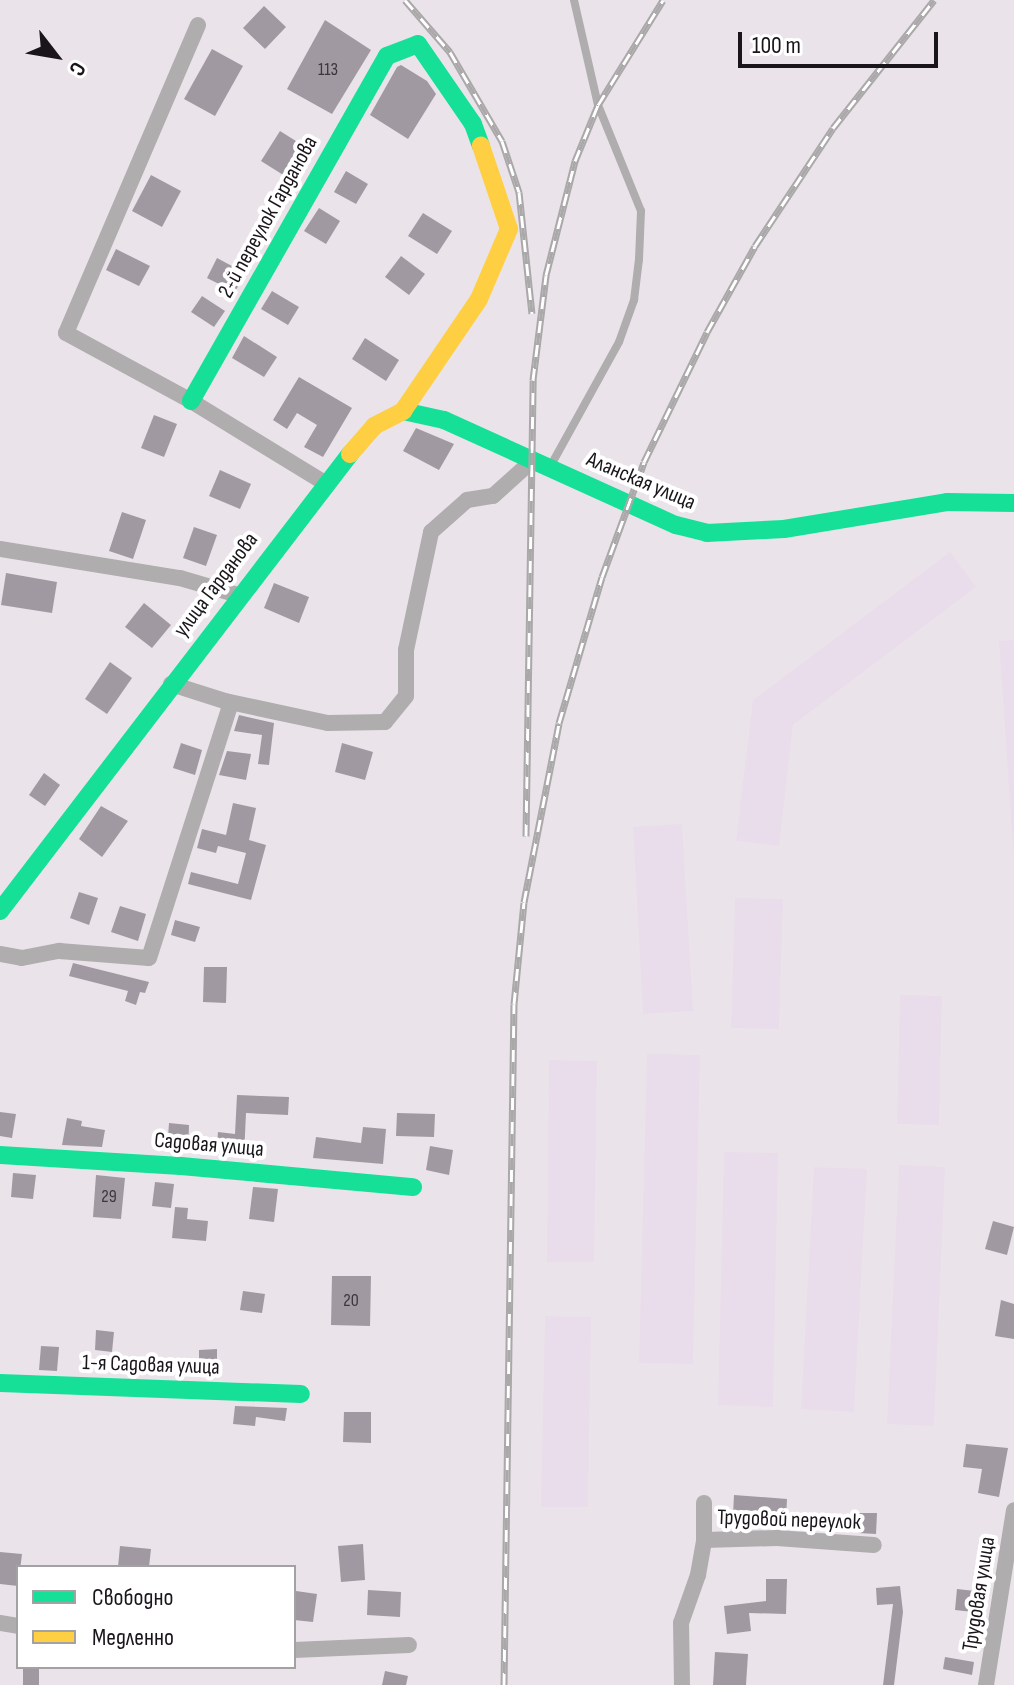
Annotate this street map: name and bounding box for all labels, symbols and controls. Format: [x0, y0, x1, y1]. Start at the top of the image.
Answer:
north arrow [16, 16, 96, 96]
scale bar [742, 16, 942, 66]
text: 100 m [752, 31, 801, 60]
text: С [63, 57, 91, 80]
house number: 113 [318, 59, 338, 81]
street label: 2-й переулок Гарданова [213, 132, 323, 302]
street label: Аланская улица [583, 446, 699, 516]
street label: улица Гарданова [168, 528, 264, 642]
street label: Садовая улица [153, 1127, 265, 1163]
house number: 29 [101, 1186, 117, 1208]
house number: 20 [343, 1290, 359, 1312]
street label: 1-я Садовая улица [82, 1349, 220, 1381]
street label: Трудовой переулок [717, 1504, 861, 1536]
street label: Трудовая улица [957, 1535, 1001, 1653]
legend [16, 1565, 296, 1669]
text: Свободно [92, 1583, 173, 1612]
text: Медленно [92, 1623, 174, 1652]

